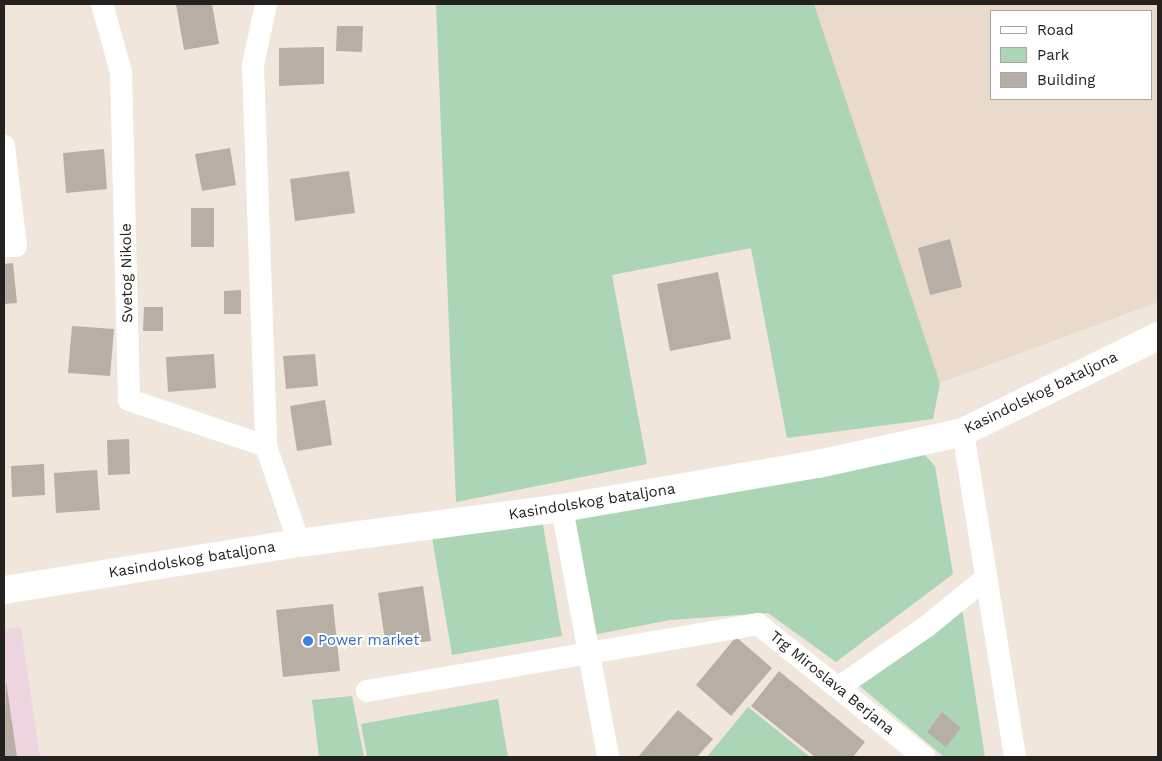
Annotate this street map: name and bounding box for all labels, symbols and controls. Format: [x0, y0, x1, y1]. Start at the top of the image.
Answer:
legend [990, 10, 1152, 100]
text: Road [1037, 21, 1074, 39]
text: Park [1037, 46, 1069, 64]
text: Building [1037, 71, 1095, 89]
street label: Svetog Nikole [117, 223, 137, 323]
street label: Kasindolskog bataljona [961, 348, 1121, 438]
street label: Kasindolskog bataljona [508, 480, 676, 524]
street label: Kasindolskog bataljona [108, 538, 276, 582]
street label: Trg Miroslava Berjana [766, 627, 898, 739]
place label: Power market [318, 632, 420, 650]
marker: Power market [302, 635, 314, 647]

